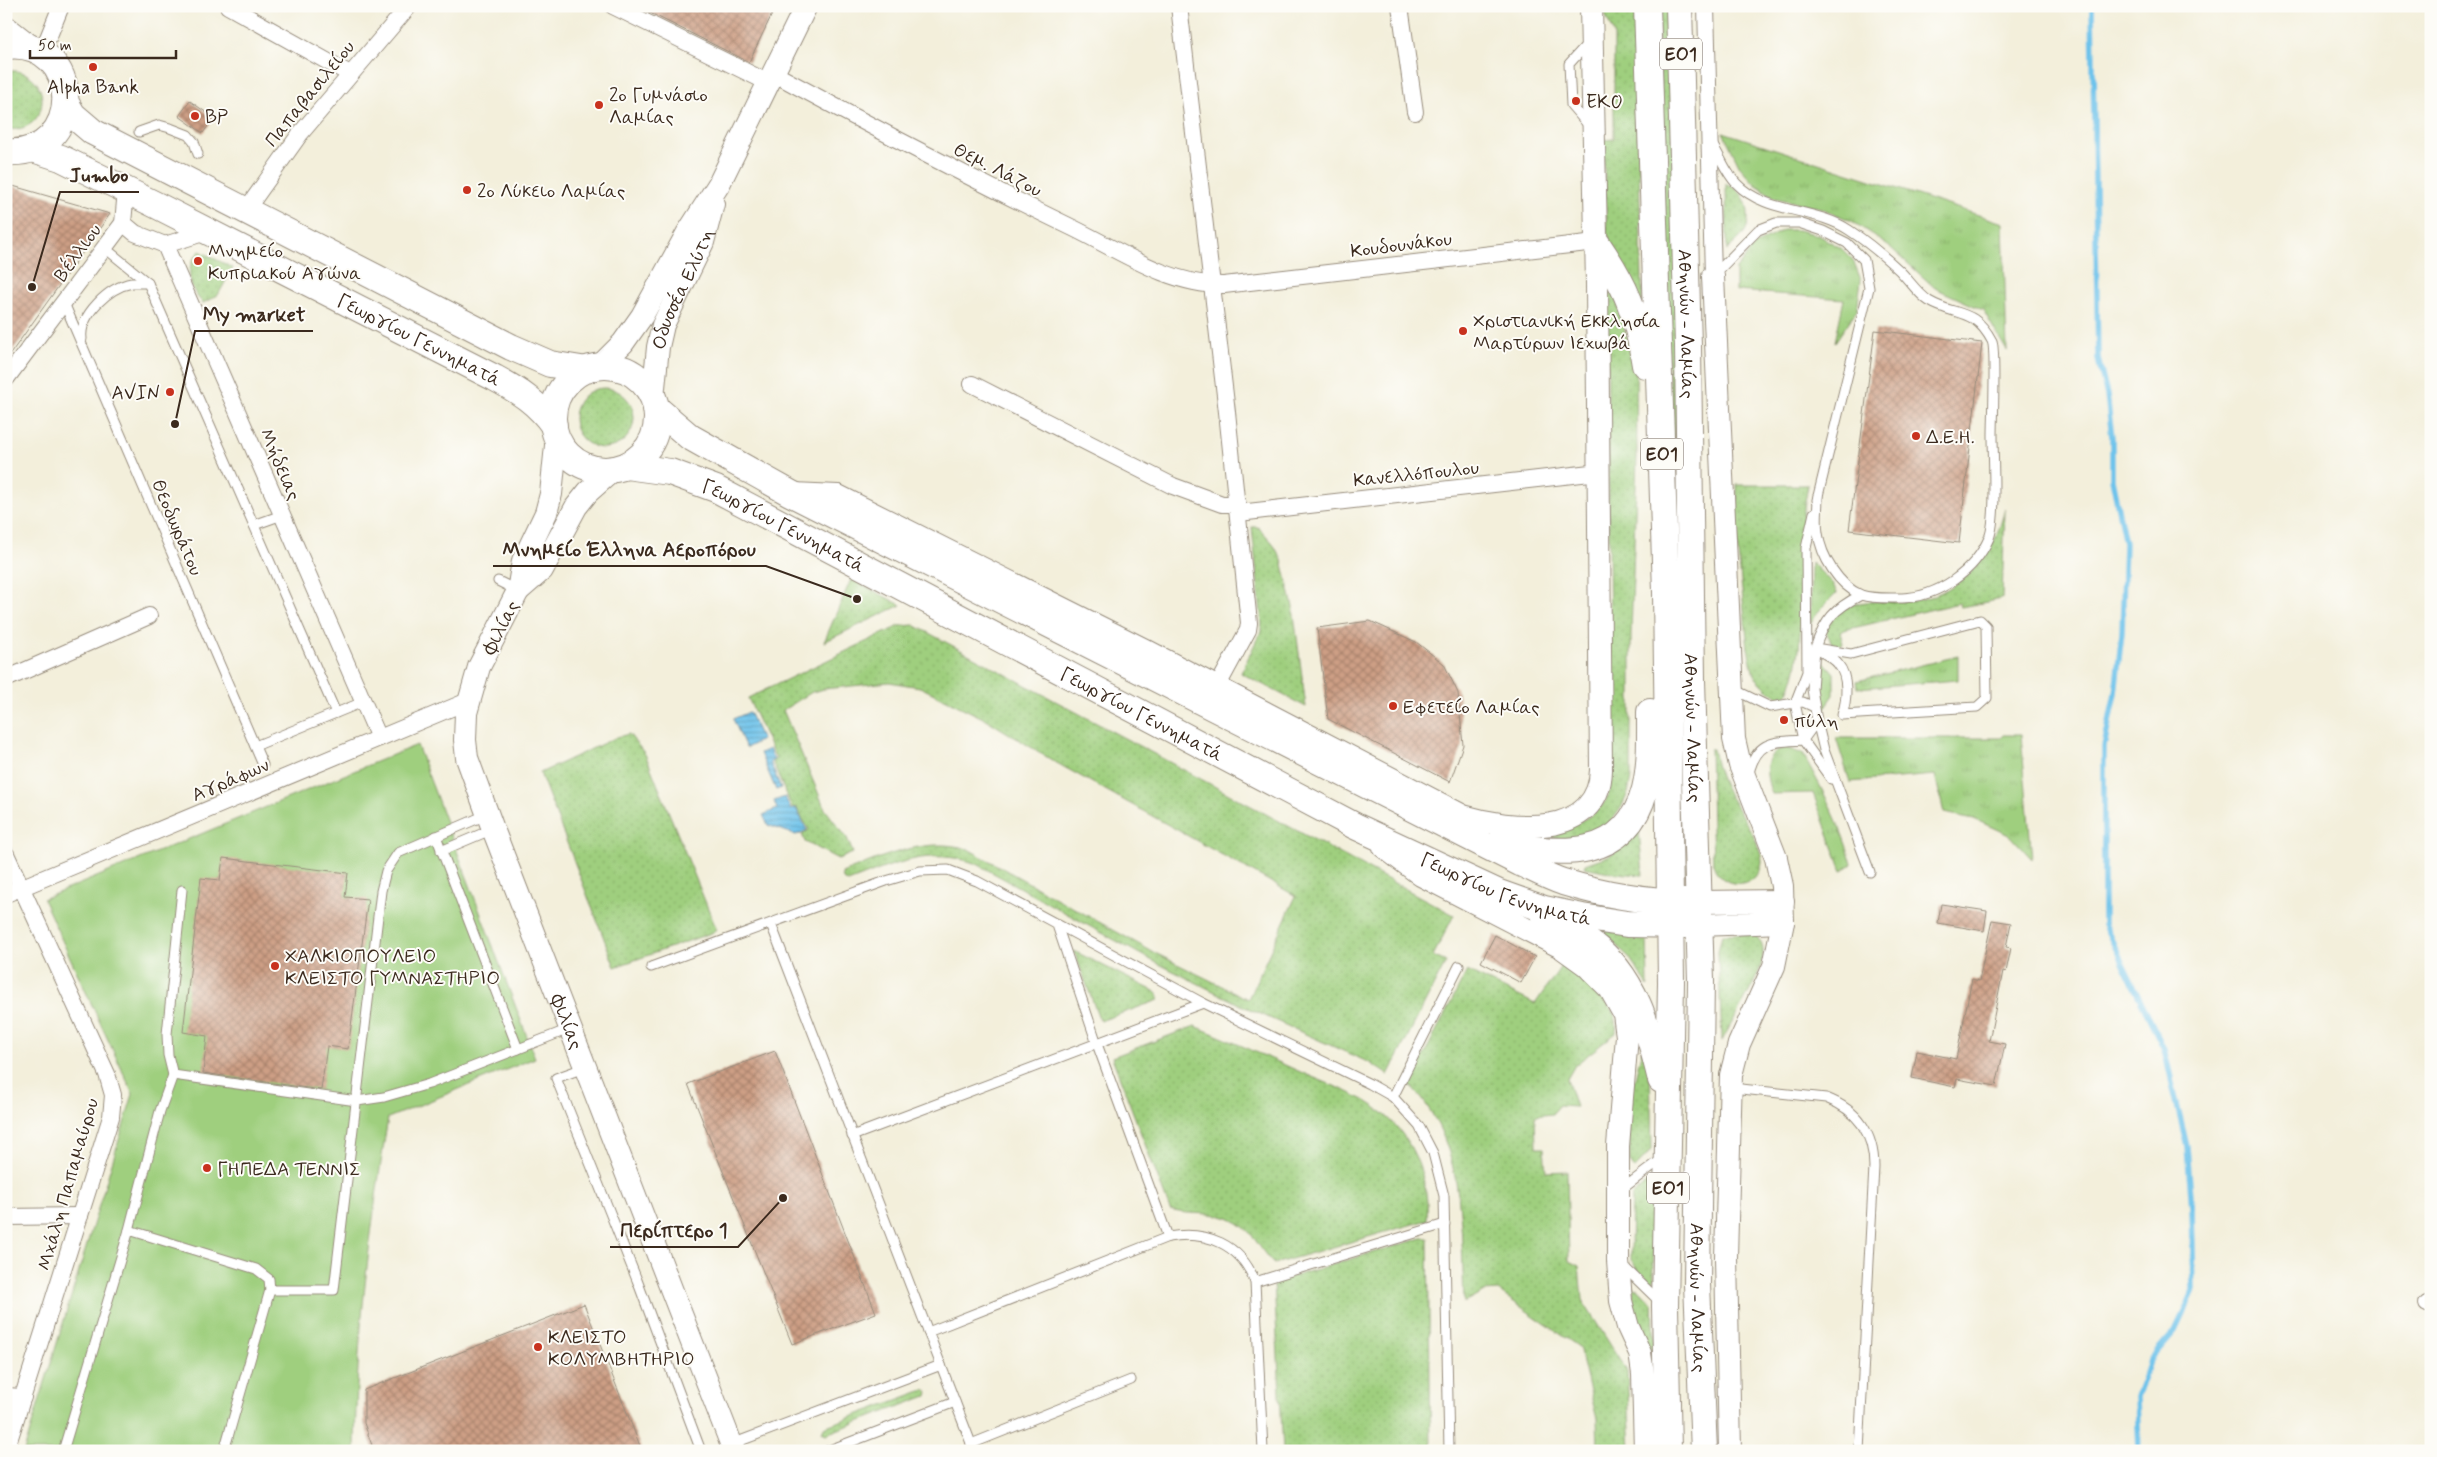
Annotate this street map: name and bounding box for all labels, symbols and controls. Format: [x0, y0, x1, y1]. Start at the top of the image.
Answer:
scale bar [30, 28, 176, 60]
street label: Παπαβασιλείου [259, 35, 361, 152]
text: 50 m [38, 36, 72, 56]
road number: ΕΟ1 [1660, 39, 1702, 70]
marker: Alpha Bank [87, 61, 99, 73]
place label: Alpha Bank [47, 75, 139, 100]
place label: 2ο Γυμνάσιο Λαμίας [609, 83, 708, 130]
place label: EKO [1586, 90, 1623, 115]
marker: EKO [1570, 95, 1582, 107]
marker: 2ο Γυμνάσιο Λαμίας [593, 99, 605, 111]
place label: BP [205, 105, 228, 130]
marker: BP [189, 110, 201, 122]
street label: Θεμ. Λάζου [949, 137, 1046, 203]
callout: Jumbo [60, 157, 139, 192]
text: Jumbo [70, 163, 128, 190]
place label: 2ο Λύκειο Λαμίας [477, 179, 625, 204]
marker: 2ο Λύκειο Λαμίας [461, 184, 473, 196]
street label: Βέλλιου [49, 219, 108, 287]
street label: Οδυσσέα Ελύτη [647, 227, 720, 352]
street label: Κουδουνάκου [1349, 227, 1453, 264]
place label: Μνημείο Κυπριακού Αγώνα [208, 239, 361, 286]
street label: Αθηνών - Λαμίας [1671, 249, 1700, 399]
marker: Μνημείο Κυπριακού Αγώνα [192, 255, 204, 267]
street label: Γεωργίου Γεννηματά [332, 289, 505, 393]
callout: My market [195, 296, 313, 331]
text: My market [203, 302, 306, 329]
place label: Χριστιανική Εκκλησία Μαρτύρων Ιεχωβά [1473, 309, 1660, 356]
marker: Χριστιανική Εκκλησία Μαρτύρων Ιεχωβά [1457, 325, 1469, 337]
place label: AVIN [112, 381, 160, 406]
marker: AVIN [164, 386, 176, 398]
street label: Μήδειας [253, 425, 306, 504]
place label: Δ.Ε.Η. [1926, 425, 1975, 450]
marker: Δ.Ε.Η. [1910, 430, 1922, 442]
road number: ΕΟ1 [1641, 438, 1683, 469]
street label: Κανελλόπουλου [1352, 455, 1480, 494]
street label: Γεωργίου Γεννηματά [698, 474, 869, 579]
street label: Θεοδωράτου [145, 476, 208, 580]
callout: Μνημείο Έλληνα Αεροπόρου [493, 531, 766, 566]
text: Μνημείο Έλληνα Αεροπόρου [502, 537, 756, 564]
street label: Φιλίας [477, 596, 526, 660]
street label: Αθηνών - Λαμίας [1678, 653, 1707, 803]
street label: Γεωργίου Γεννηματά [1056, 662, 1227, 768]
place label: Εφετείο Λαμίας [1403, 695, 1540, 720]
marker: Εφετείο Λαμίας [1387, 700, 1399, 712]
place label: πύλη [1794, 709, 1839, 734]
marker: πύλη [1778, 714, 1790, 726]
street label: Αγράφων [188, 753, 273, 808]
street label: Γεωργίου Γεννηματά [1416, 847, 1593, 932]
place label: ΧΑΛΚΙΟΠΟΥΛΕΙΟ ΚΛΕΙΣΤΟ ΓΥΜΝΑΣΤΗΡΙΟ [285, 944, 500, 991]
marker: ΧΑΛΚΙΟΠΟΥΛΕΙΟ ΚΛΕΙΣΤΟ ΓΥΜΝΑΣΤΗΡΙΟ [269, 960, 281, 972]
street label: Φιλίας [544, 990, 588, 1053]
street label: Μχάλη Παπαμαύρου [32, 1095, 105, 1273]
place label: ΓΗΠΕΔΑ ΤΕΝΝΙΣ [217, 1157, 361, 1182]
marker: ΓΗΠΕΔΑ ΤΕΝΝΙΣ [201, 1162, 213, 1174]
road number: ΕΟ1 [1647, 1172, 1689, 1204]
callout: Περίπτερο 1 [610, 1212, 738, 1247]
text: Περίπτερο 1 [620, 1218, 728, 1245]
street label: Αθηνών - Λαμίας [1683, 1223, 1712, 1373]
place label: ΚΛΕΙΣΤΟ ΚΟΛΥΜΒΗΤΗΡΙΟ [548, 1325, 695, 1372]
marker: ΚΛΕΙΣΤΟ ΚΟΛΥΜΒΗΤΗΡΙΟ [532, 1341, 544, 1353]

